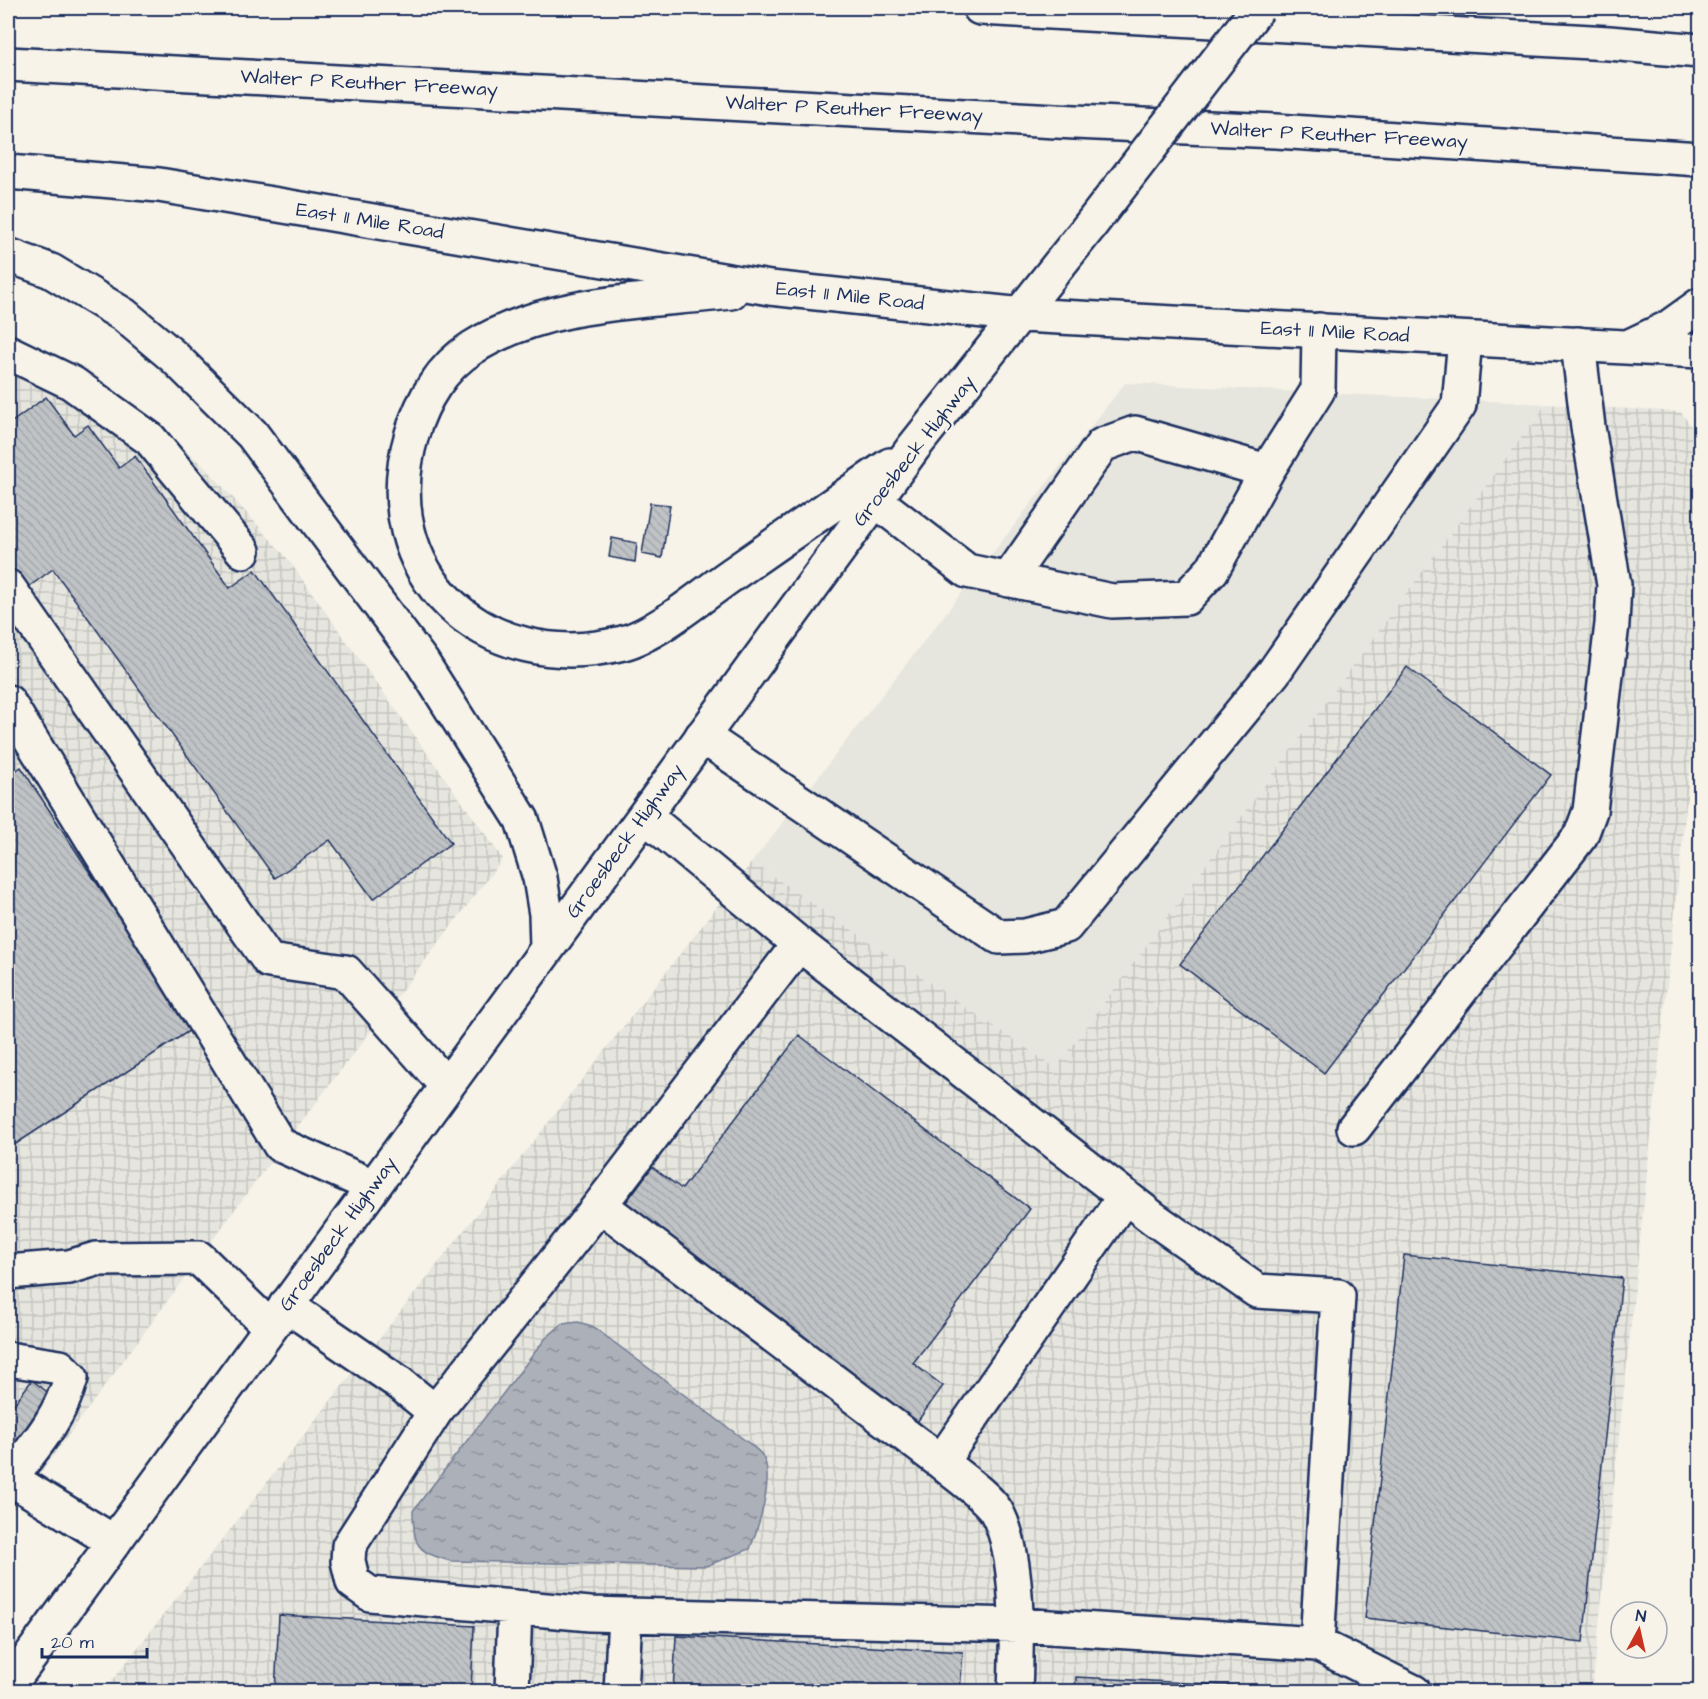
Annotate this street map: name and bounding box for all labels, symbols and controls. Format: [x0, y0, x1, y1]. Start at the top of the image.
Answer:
street label: Walter P Reuther Freeway [240, 62, 498, 105]
street label: Walter P Reuther Freeway [725, 88, 983, 131]
street label: Walter P Reuther Freeway [1210, 114, 1468, 157]
street label: East 11 Mile Road [294, 196, 446, 246]
street label: East 11 Mile Road [775, 274, 925, 318]
street label: East 11 Mile Road [1260, 314, 1410, 350]
street label: Groesbeck Highway [846, 370, 983, 533]
street label: Groesbeck Highway [559, 758, 691, 925]
street label: Groesbeck Highway [272, 1151, 404, 1318]
north arrow [1609, 1600, 1669, 1660]
text: N [1634, 1605, 1647, 1628]
scale bar [42, 1621, 147, 1659]
text: 20 m [51, 1630, 94, 1655]

